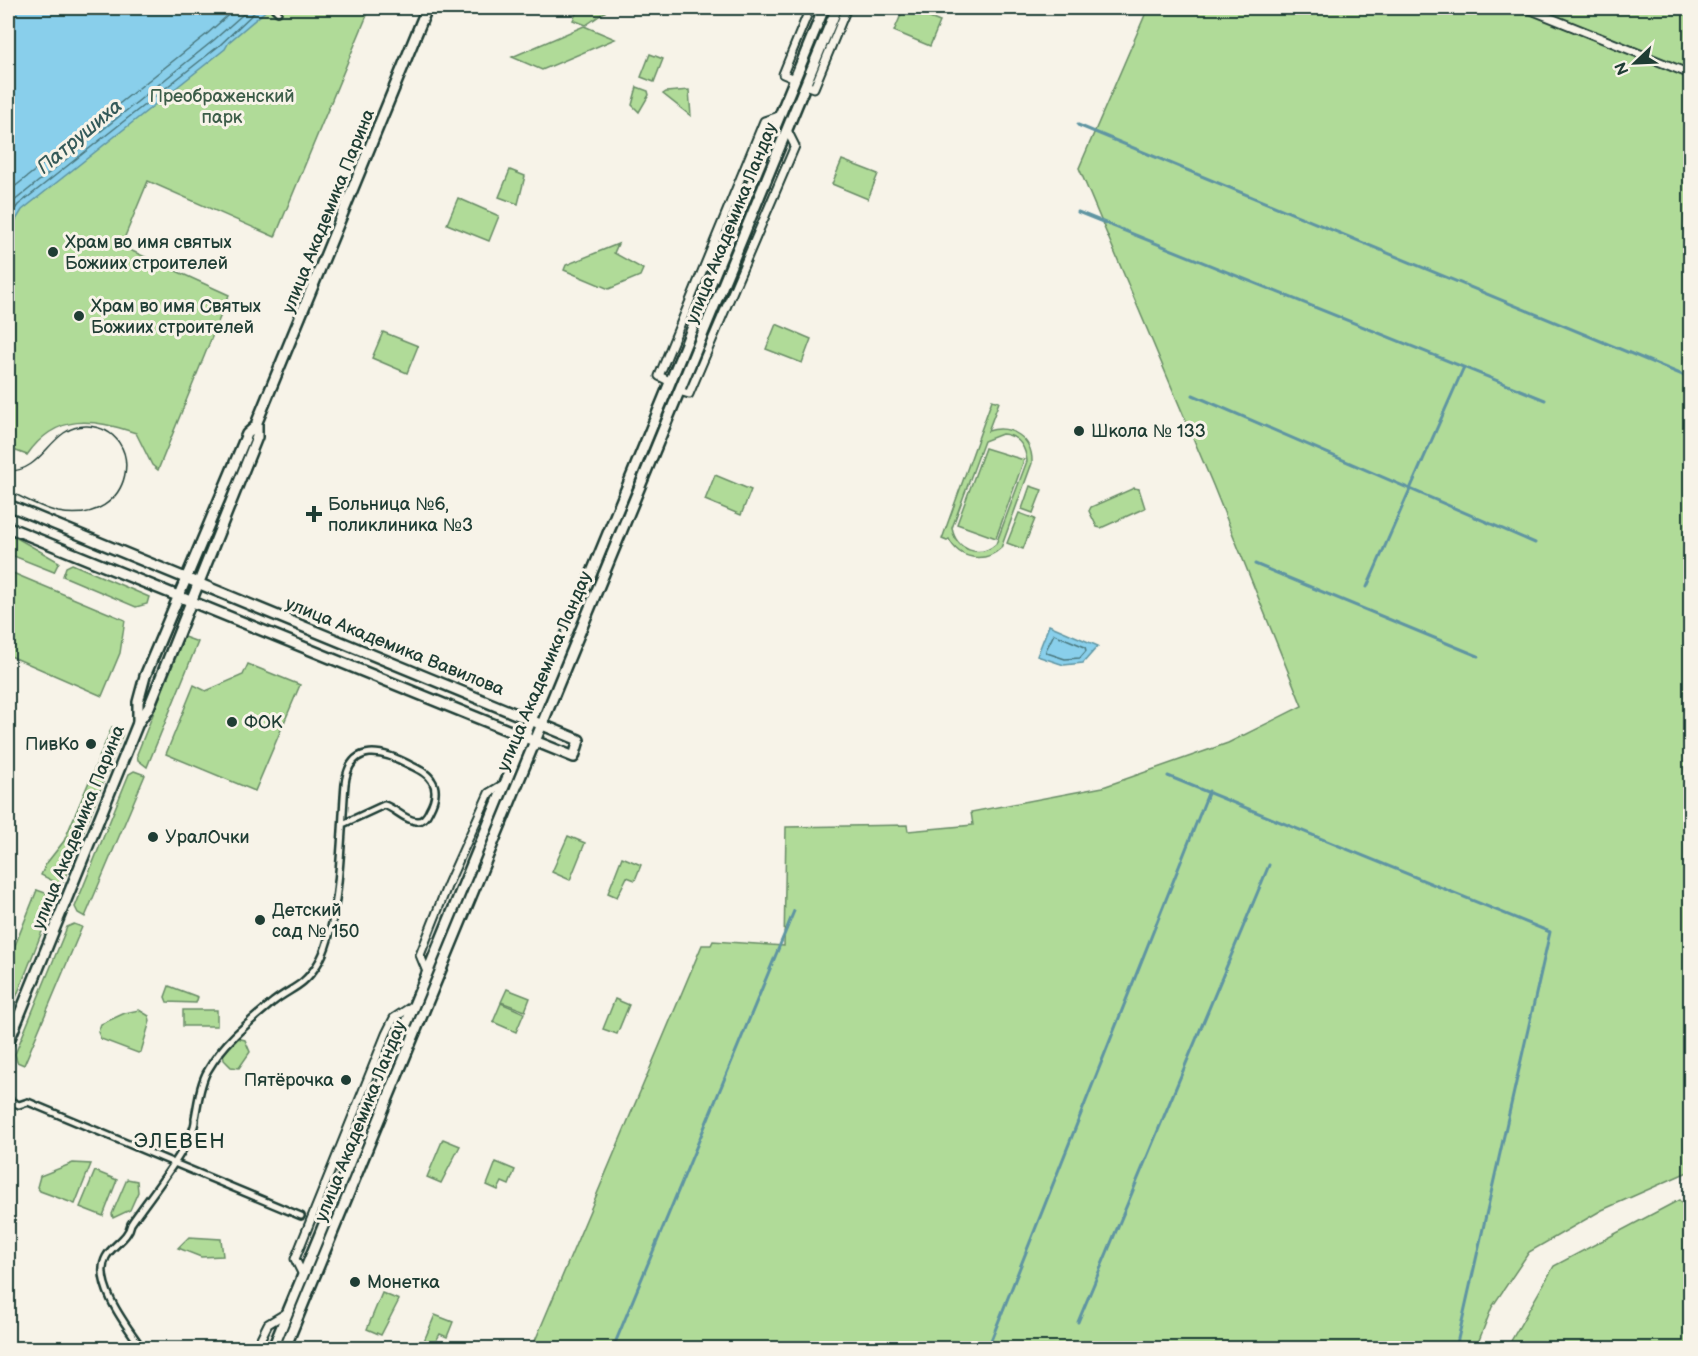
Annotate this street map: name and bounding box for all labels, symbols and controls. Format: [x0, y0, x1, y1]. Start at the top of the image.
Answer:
north arrow [1605, 33, 1665, 93]
text: N [1611, 59, 1634, 78]
park label: Преображенский парк [149, 86, 295, 128]
water label: Патрушиха [32, 94, 127, 179]
street label: улица Академика Парина [278, 106, 379, 316]
street label: улица Академика Ландау [681, 119, 782, 327]
place label: Храм во имя святых Божиих строителей [65, 232, 232, 274]
marker: Храм во имя святых Божиих строителей [46, 245, 60, 259]
place label: Храм во имя Святых Божиих строителей [91, 296, 261, 338]
marker: Храм во имя Святых Божиих строителей [72, 309, 86, 323]
place label: Школа № 133 [1091, 421, 1206, 442]
marker: Школа № 133 [1072, 424, 1086, 438]
place label: Больница №6, поликлиника №3 [328, 494, 473, 536]
marker: Больница №6, поликлиника №3 [305, 505, 323, 523]
street label: улица Академика Ландау [493, 567, 596, 774]
street label: улица Академика Вавилова [282, 593, 508, 700]
place label: ФОК [244, 712, 283, 733]
marker: ФОК [225, 715, 239, 729]
street label: улица Академика Парина [28, 722, 129, 932]
place label: ПивКо [25, 734, 79, 755]
marker: ПивКо [84, 737, 98, 751]
place label: УралОчки [165, 827, 250, 848]
marker: УралОчки [146, 830, 160, 844]
place label: Детский сад № 150 [272, 900, 359, 942]
marker: Детский сад № 150 [253, 913, 267, 927]
street label: улица Академика Ландау [310, 1017, 411, 1225]
place label: Пятёрочка [244, 1070, 334, 1091]
marker: Пятёрочка [339, 1073, 353, 1087]
district label: ЭЛЕВЕН [134, 1129, 226, 1154]
place label: Монетка [367, 1272, 440, 1293]
marker: Монетка [348, 1275, 362, 1289]

